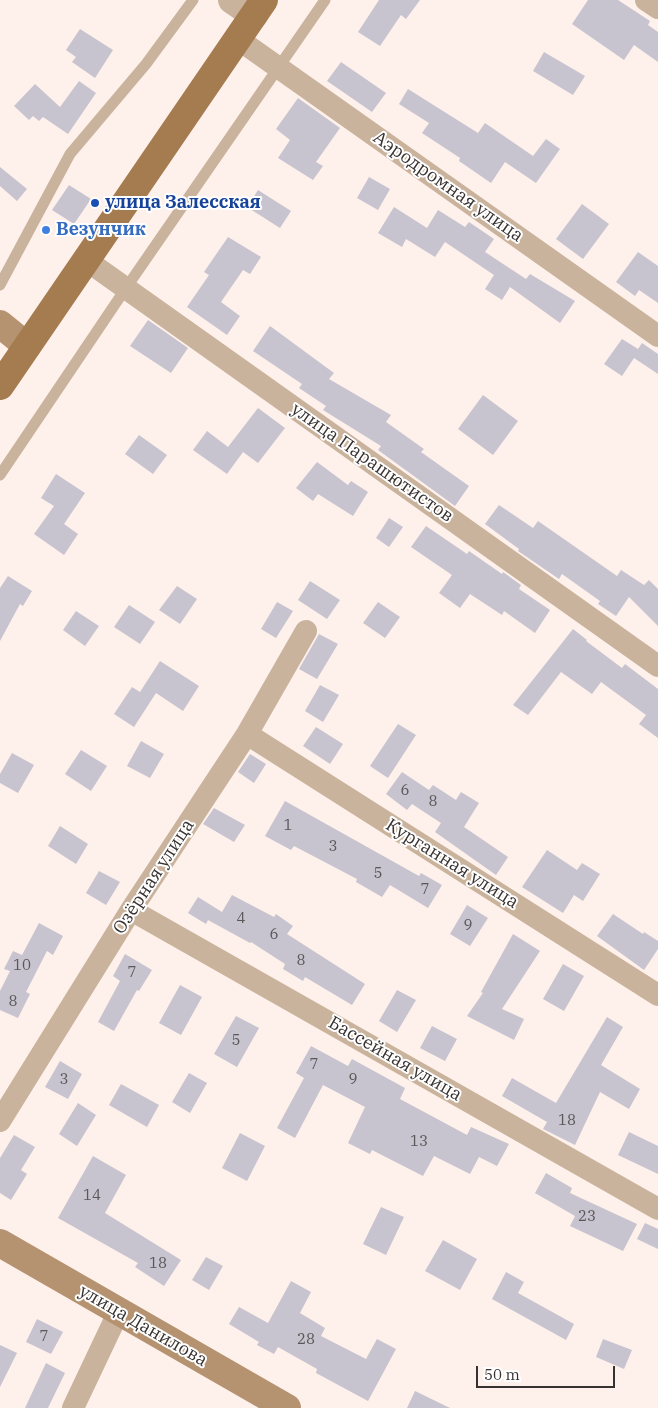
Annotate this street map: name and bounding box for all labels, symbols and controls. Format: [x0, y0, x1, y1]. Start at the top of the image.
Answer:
street label: Аэродромная улица [369, 127, 527, 247]
place label: улица Залесская [105, 192, 261, 214]
marker: улица Залесская [89, 197, 101, 209]
place label: Везунчик [56, 219, 146, 241]
marker: Везунчик [40, 224, 52, 236]
street label: улица Парашютистов [287, 399, 457, 527]
house number: 6 [401, 782, 409, 800]
house number: 8 [429, 793, 437, 811]
street label: Курганная улица [382, 814, 522, 914]
street label: Озёрная улица [109, 816, 199, 938]
house number: 1 [284, 817, 292, 835]
house number: 3 [329, 838, 337, 856]
house number: 5 [374, 865, 382, 883]
house number: 7 [421, 881, 429, 899]
house number: 4 [237, 910, 245, 928]
house number: 9 [464, 917, 472, 935]
house number: 6 [270, 926, 278, 944]
house number: 8 [297, 952, 305, 970]
house number: 10 [13, 957, 31, 975]
house number: 7 [128, 964, 136, 982]
house number: 8 [9, 993, 17, 1011]
street label: Бассейная улица [324, 1012, 466, 1106]
house number: 5 [232, 1032, 240, 1050]
house number: 7 [310, 1056, 318, 1074]
house number: 3 [60, 1071, 68, 1089]
house number: 9 [349, 1071, 357, 1089]
house number: 18 [558, 1112, 576, 1130]
house number: 13 [410, 1133, 428, 1151]
house number: 14 [83, 1187, 101, 1205]
house number: 23 [578, 1208, 596, 1226]
house number: 18 [149, 1255, 167, 1273]
street label: улица Данилова [75, 1281, 211, 1371]
house number: 7 [40, 1328, 48, 1346]
house number: 28 [297, 1331, 315, 1349]
scale bar [478, 1356, 617, 1388]
text: 50 m [484, 1365, 520, 1384]

